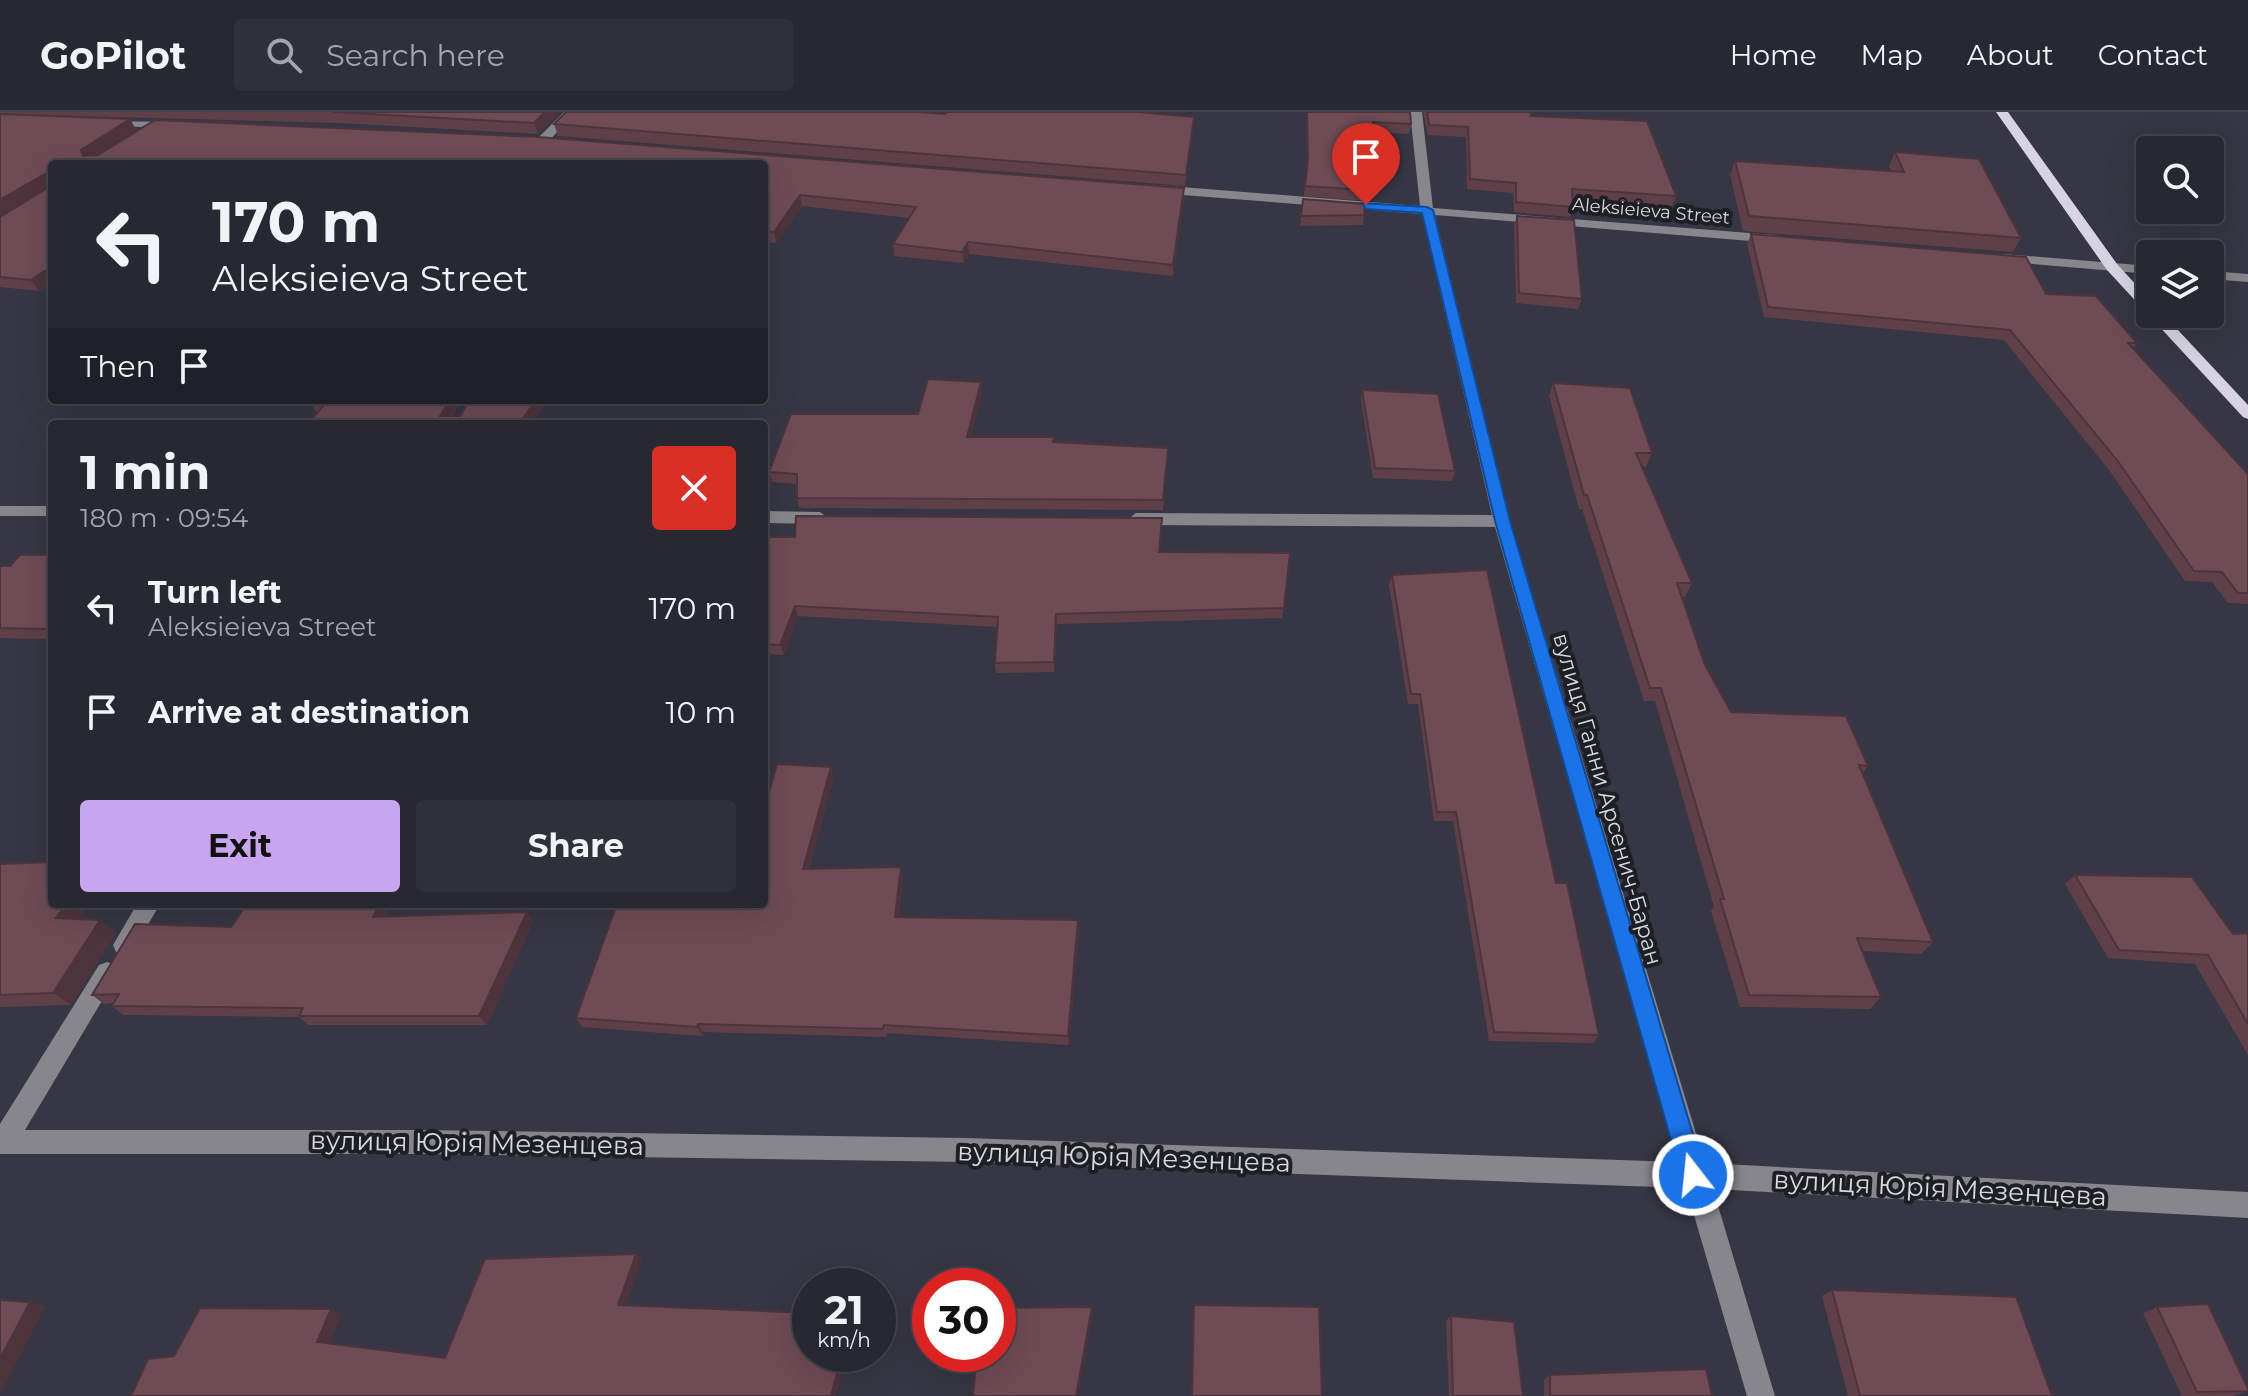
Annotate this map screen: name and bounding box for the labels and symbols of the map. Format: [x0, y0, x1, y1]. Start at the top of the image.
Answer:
pin [1332, 123, 1400, 205]
street label: Aleksieieva Street [1571, 193, 1731, 229]
street label: вулиця Ганни Арсенич-Баран [1547, 630, 1668, 968]
street label: вулиця Юрія Мезенцева [310, 1124, 644, 1162]
position arrow [1651, 1133, 1735, 1217]
street label: вулиця Юрія Мезенцева [957, 1135, 1291, 1179]
street label: вулиця Юрія Мезенцева [1773, 1163, 2107, 1213]
speed limit sign: 30 [912, 1268, 1016, 1372]

